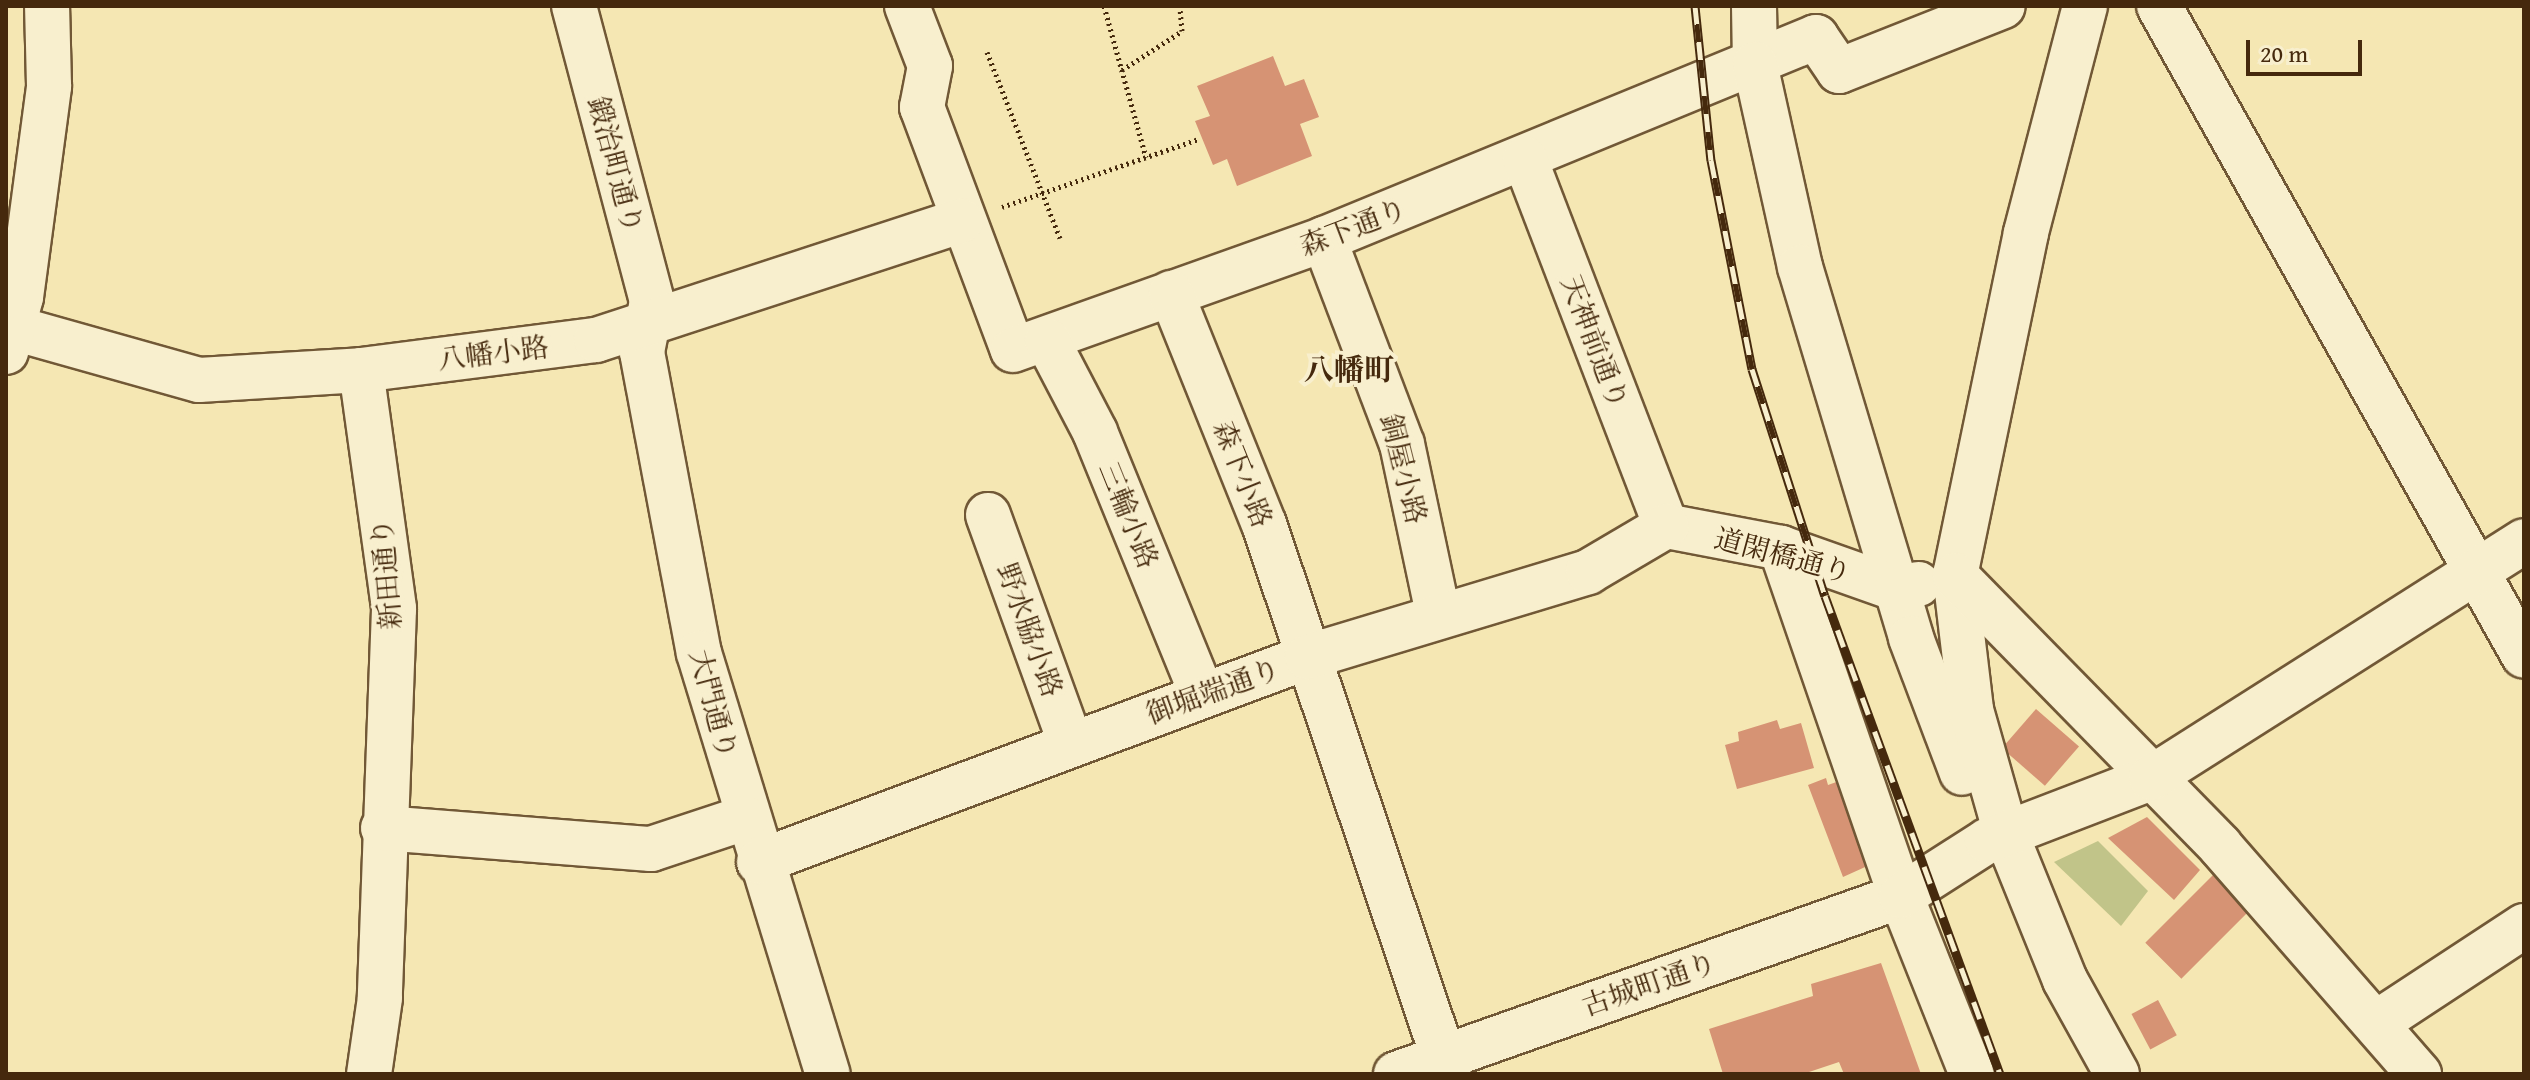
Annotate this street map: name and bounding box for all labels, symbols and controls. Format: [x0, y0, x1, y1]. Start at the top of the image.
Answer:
scale bar [2250, 24, 2366, 74]
text: 20 m [2260, 36, 2308, 71]
street label: 鍛治町通り [582, 93, 650, 237]
street label: 森下通り [1295, 191, 1411, 263]
street label: 天神前通り [1554, 271, 1636, 413]
street label: 八幡小路 [435, 330, 551, 376]
district label: 八幡町 [1304, 351, 1394, 387]
street label: 銅屋小路 [1374, 411, 1434, 527]
street label: 森下小路 [1206, 416, 1280, 532]
street label: 三輪小路 [1092, 457, 1166, 573]
street label: 新田通り [364, 517, 408, 631]
street label: 道閑橋通り [1711, 521, 1855, 589]
street label: 野水脇小路 [990, 558, 1070, 702]
street label: 大門通り [683, 646, 745, 762]
street label: 御堀端通り [1141, 651, 1285, 731]
street label: 古城町通り [1577, 945, 1721, 1023]

